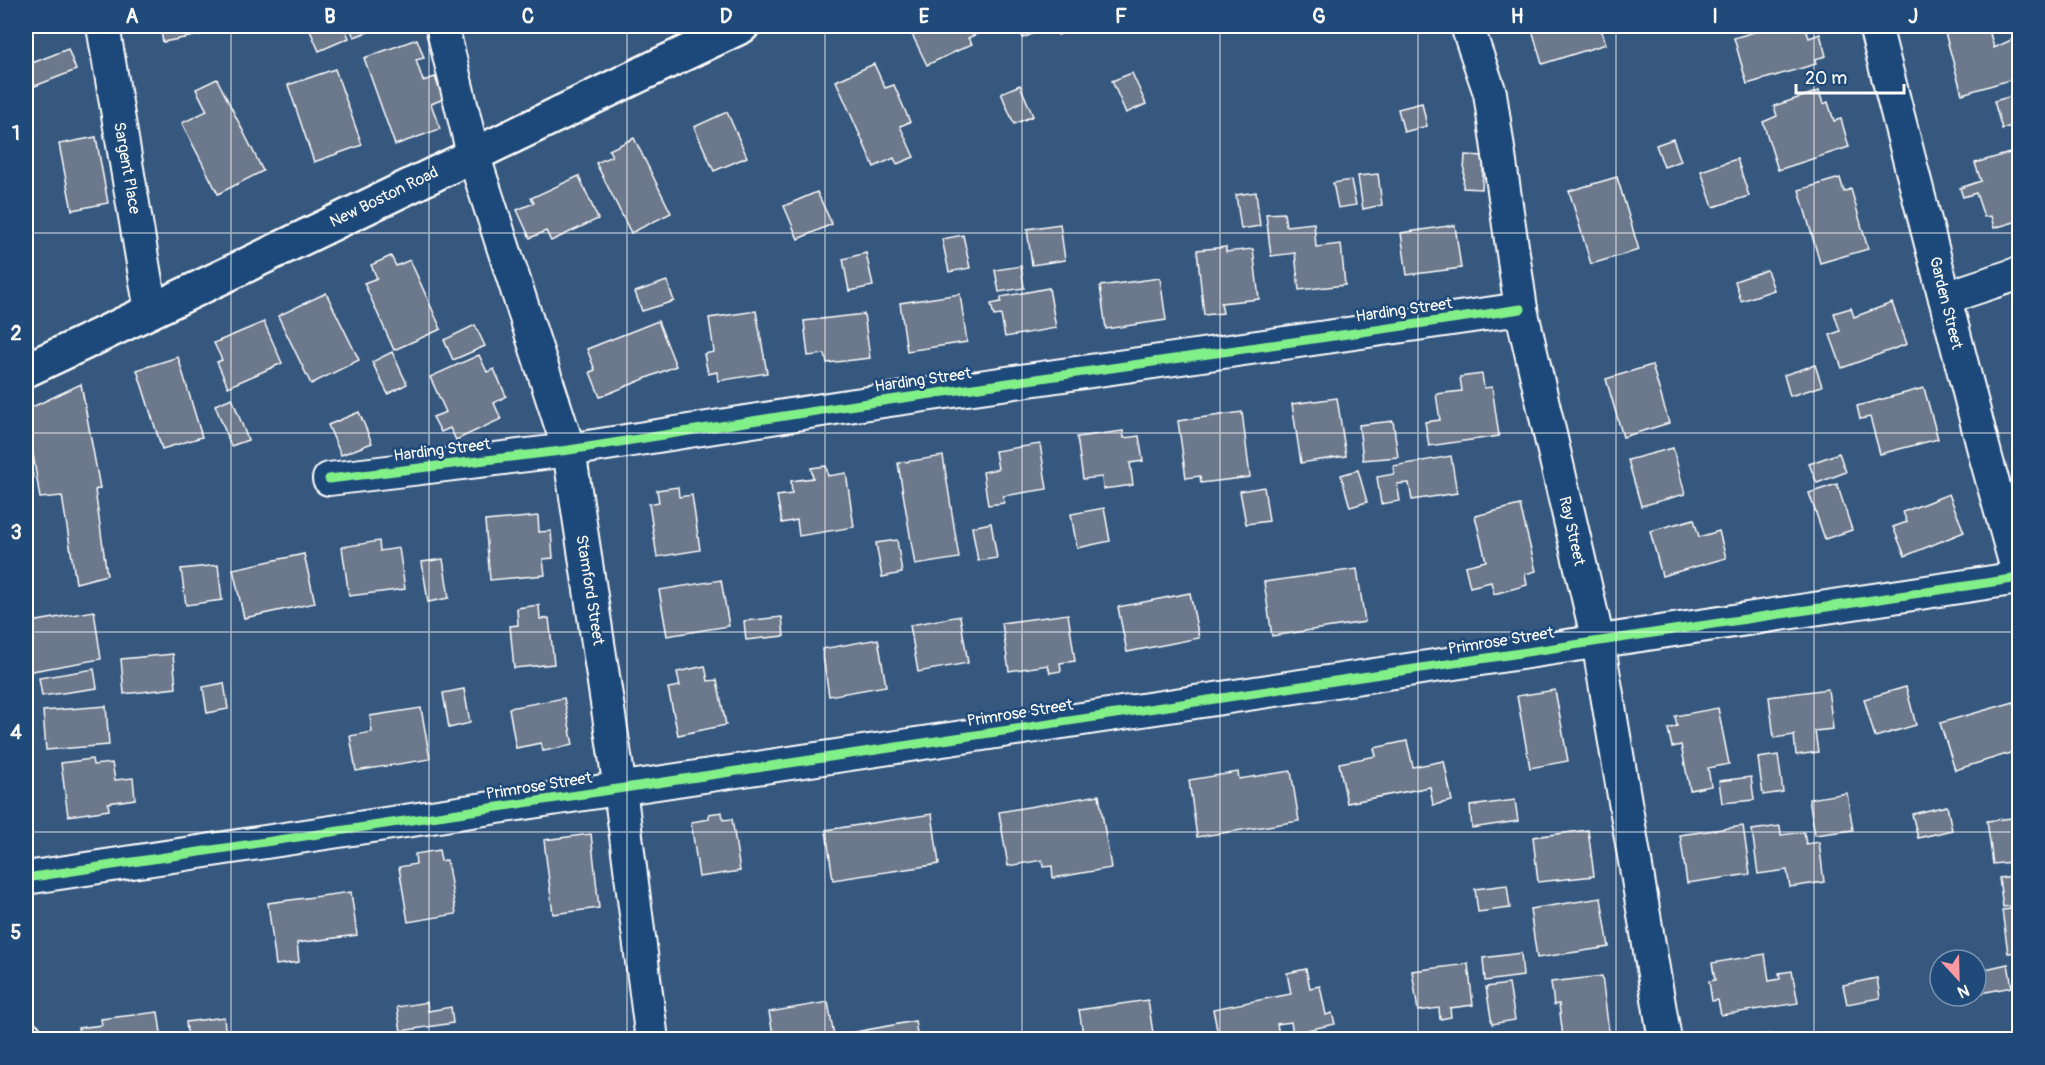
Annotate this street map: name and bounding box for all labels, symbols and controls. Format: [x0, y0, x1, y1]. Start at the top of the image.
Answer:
text: A [126, 4, 139, 29]
text: B [324, 4, 336, 29]
text: C [522, 4, 534, 29]
text: D [720, 4, 733, 29]
text: E [919, 4, 930, 29]
text: F [1115, 4, 1127, 29]
text: G [1312, 4, 1326, 29]
text: H [1511, 4, 1524, 29]
text: I [1712, 4, 1718, 29]
text: J [1908, 4, 1918, 29]
scale bar [1796, 57, 1904, 95]
text: 20 m [1805, 67, 1847, 90]
street label: Sargent Place [109, 120, 145, 216]
text: 1 [12, 121, 20, 146]
street label: New Boston Road [326, 162, 442, 232]
street label: Garden Street [1925, 255, 1967, 352]
street label: Harding Street [1354, 293, 1454, 327]
text: 2 [10, 321, 22, 346]
street label: Harding Street [873, 363, 973, 397]
street label: Harding Street [392, 434, 492, 466]
street label: Ray Street [1554, 494, 1590, 568]
text: 3 [10, 520, 22, 545]
street label: Stamford Street [571, 533, 609, 647]
street label: Primrose Street [1447, 623, 1556, 659]
street label: Primrose Street [966, 695, 1075, 731]
text: 4 [10, 720, 22, 745]
street label: Primrose Street [485, 768, 594, 804]
text: 5 [11, 920, 22, 945]
north arrow [1928, 948, 1988, 1008]
text: N [1954, 980, 1972, 1002]

